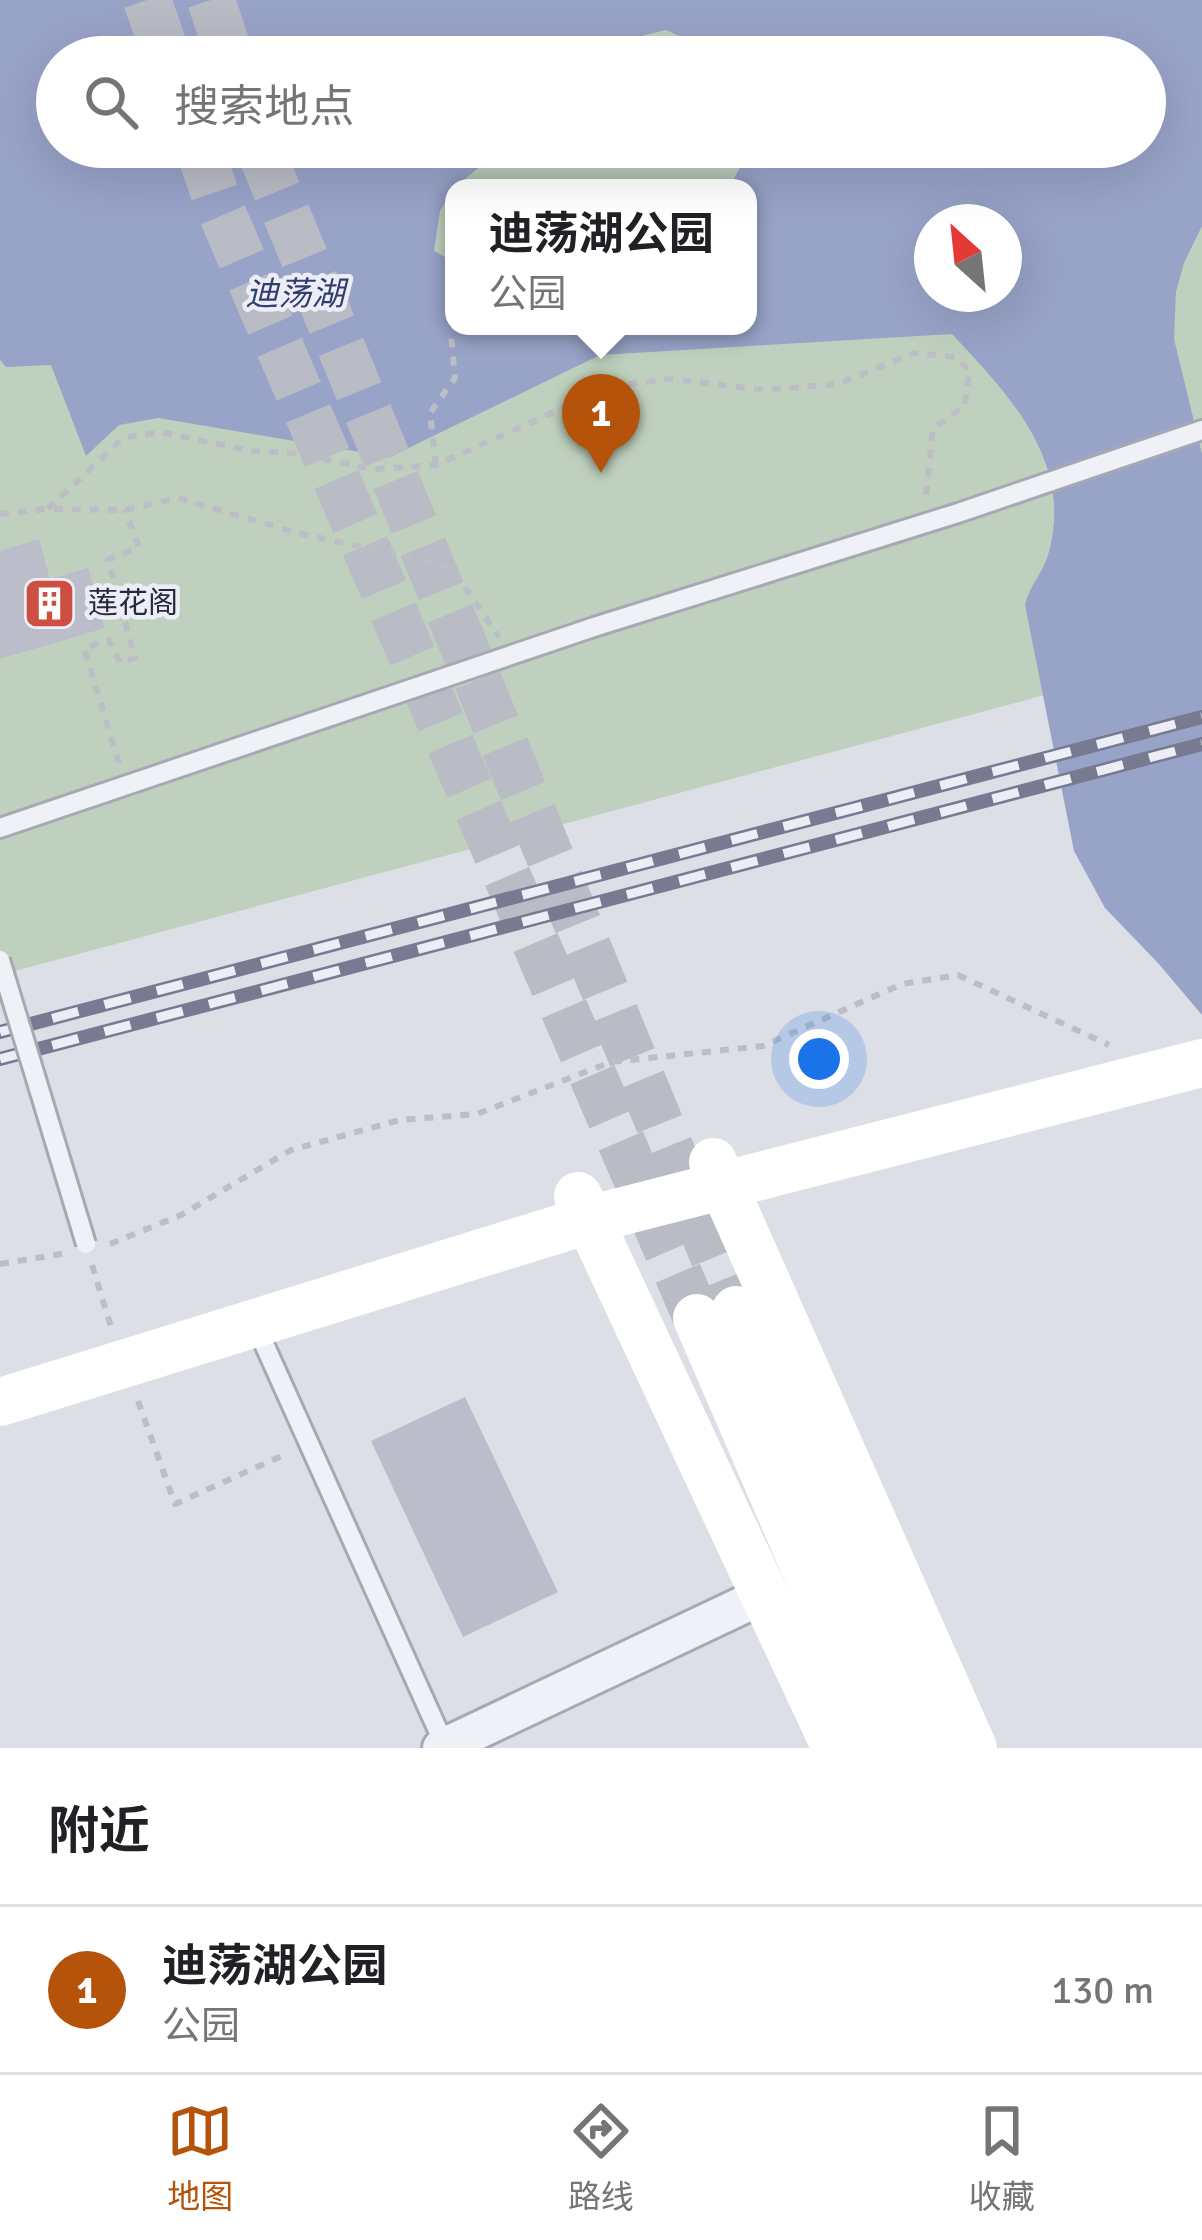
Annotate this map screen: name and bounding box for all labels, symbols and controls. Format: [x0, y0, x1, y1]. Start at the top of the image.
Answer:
search box [36, 36, 1166, 168]
icon: search [78, 69, 144, 135]
text: 搜索地点 [174, 80, 354, 135]
popup [445, 179, 757, 335]
north arrow [914, 204, 1022, 312]
text: 迪荡湖公园 [488, 207, 714, 262]
text: 公园 [488, 270, 567, 318]
water label: 迪荡湖 [246, 274, 350, 315]
pin: 1 [562, 374, 640, 473]
building icon: 莲花阁 [21, 575, 77, 631]
place label: 莲花阁 [88, 585, 178, 622]
your location [789, 1029, 849, 1089]
text: 附近 [48, 1800, 150, 1863]
text: 迪荡湖公园 [162, 1939, 387, 1994]
text: 1 [76, 1966, 98, 2014]
text: 130 m [1051, 1966, 1154, 2014]
text: 公园 [162, 2002, 240, 2050]
tab: 地图 [167, 2098, 233, 2218]
tab: 路线 [568, 2098, 634, 2218]
tab: 收藏 [969, 2098, 1035, 2218]

